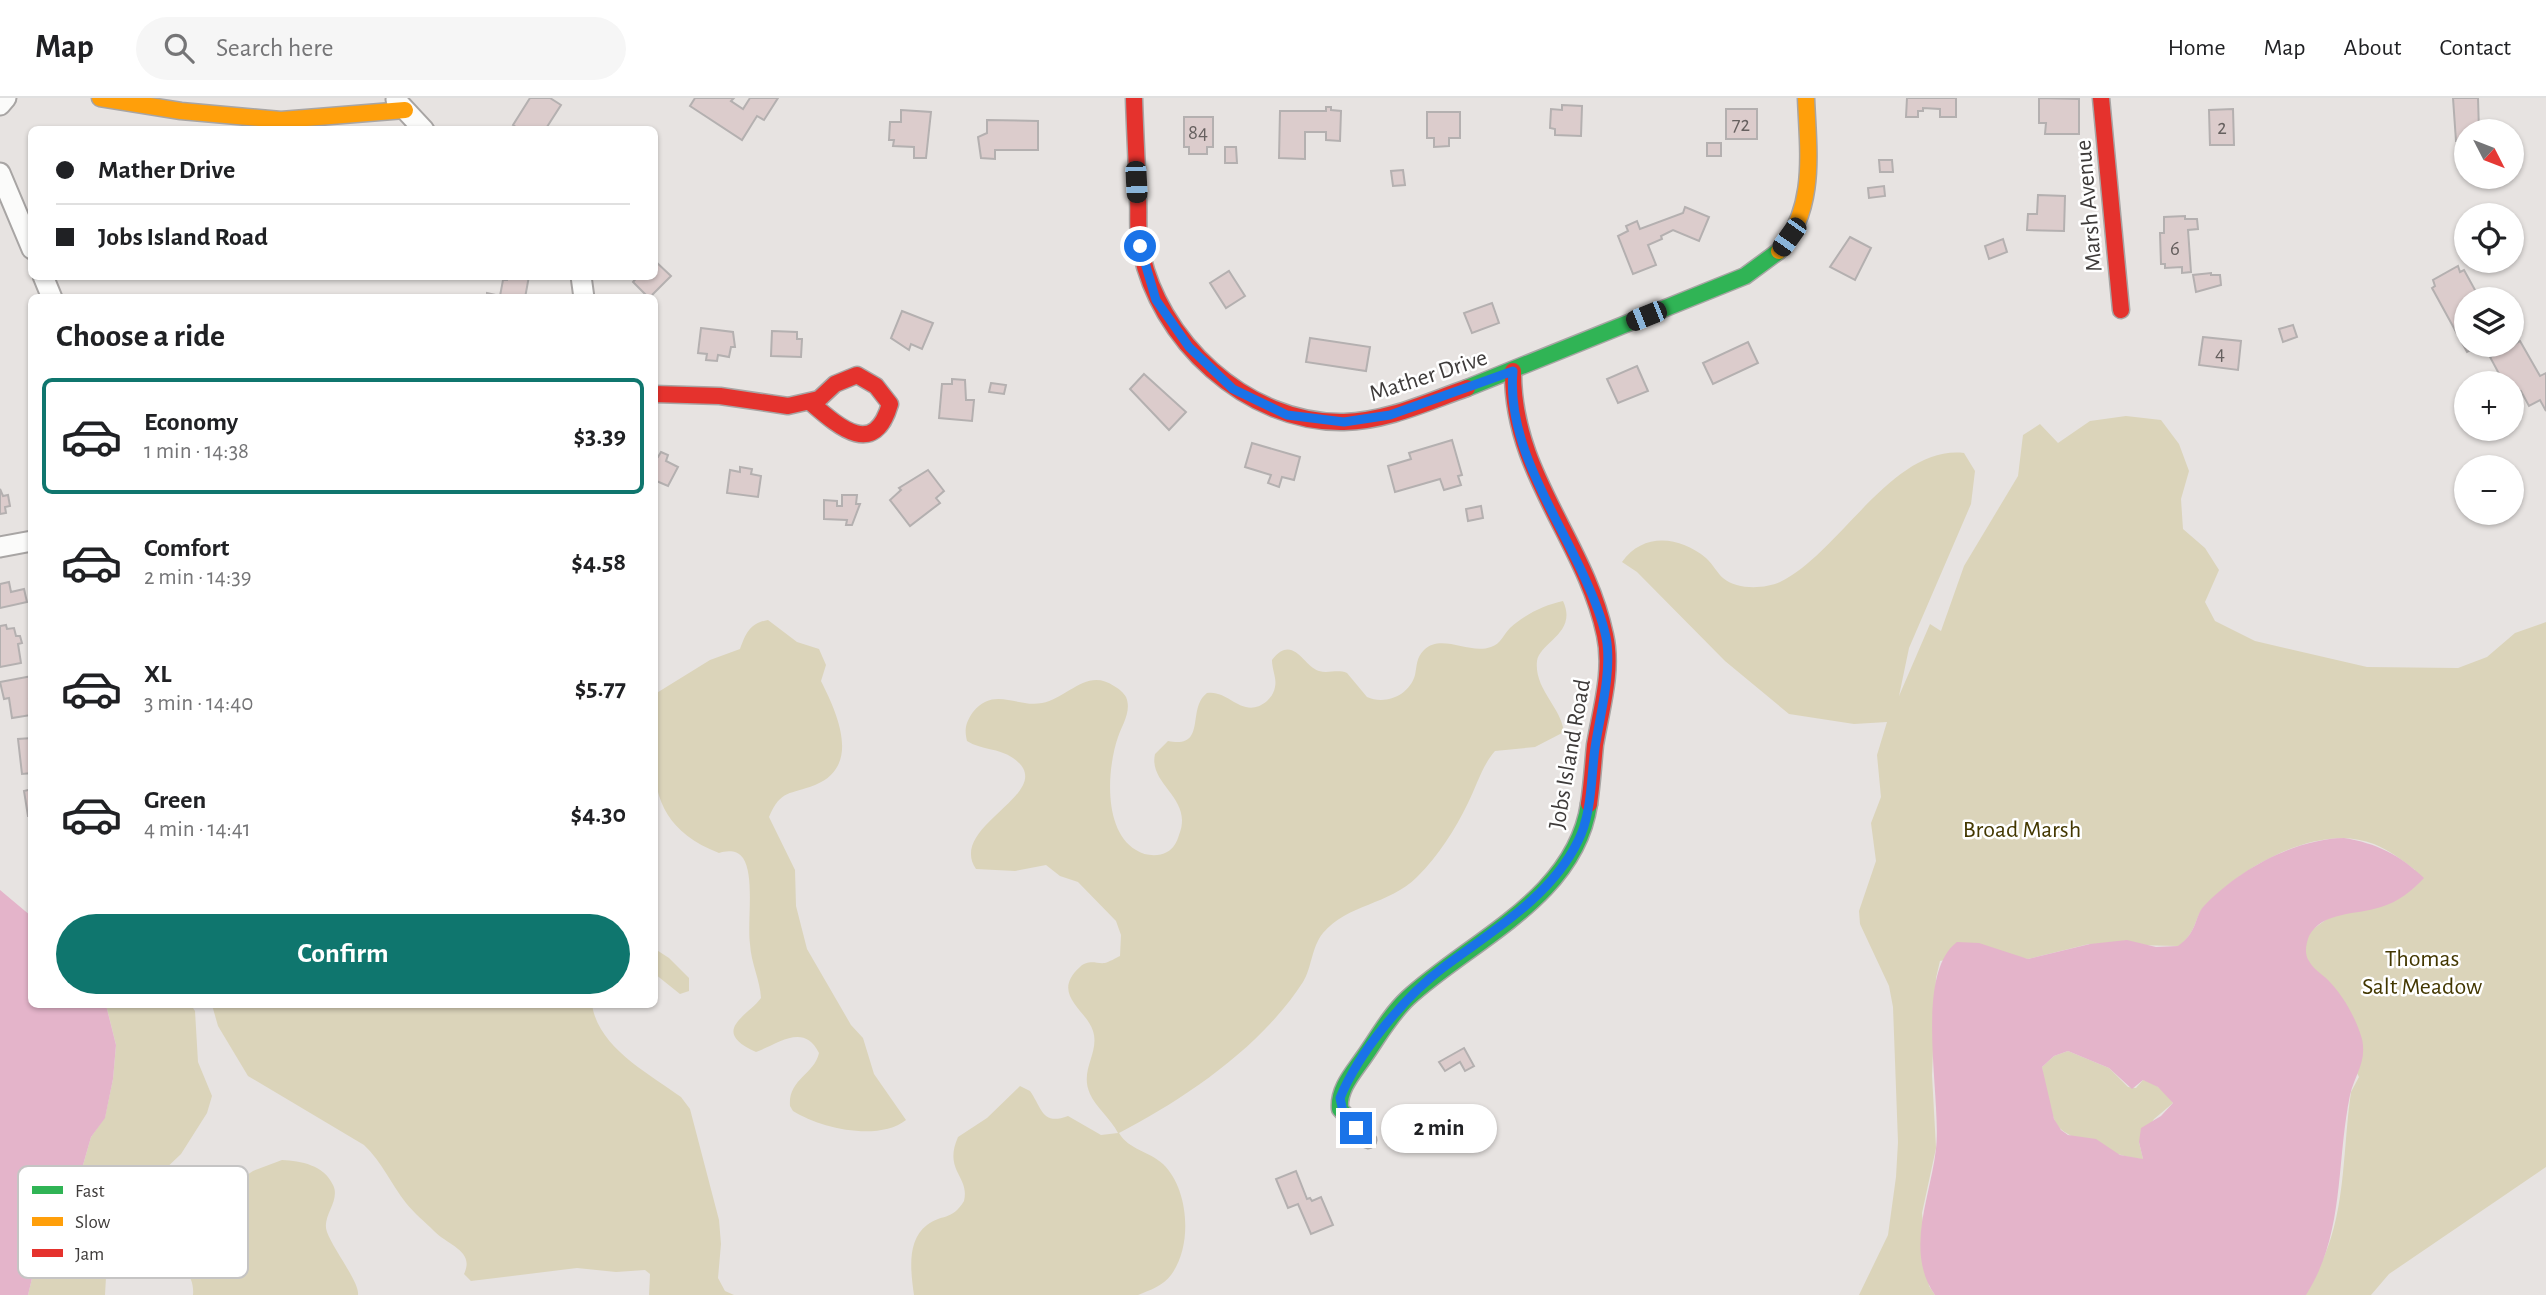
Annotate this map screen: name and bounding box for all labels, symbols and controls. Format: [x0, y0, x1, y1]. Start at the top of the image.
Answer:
search box [136, 17, 626, 80]
icon: search [160, 29, 198, 67]
text: Map [35, 31, 94, 64]
text: Search here [216, 35, 334, 61]
text: Home [2168, 36, 2226, 60]
text: Map [2264, 36, 2306, 60]
text: About [2344, 36, 2401, 60]
text: Contact [2439, 36, 2511, 60]
house number: 72 [1732, 114, 1750, 135]
house number: 2 [2217, 117, 2227, 138]
north arrow [2454, 119, 2524, 189]
map controls [2454, 119, 2524, 525]
house number: 84 [1188, 122, 1208, 143]
street label: Marsh Avenue [2071, 139, 2107, 273]
text: Mather Drive [98, 157, 235, 183]
car [1125, 160, 1148, 204]
button: locate [2454, 203, 2524, 273]
car [1769, 214, 1810, 260]
text: Jobs Island Road [98, 224, 268, 250]
route start [1124, 230, 1156, 262]
house number: 6 [2170, 238, 2180, 259]
button: layers [2454, 287, 2524, 357]
car [1623, 298, 1670, 334]
text: Choose a ride [56, 320, 225, 352]
house number: 4 [2215, 343, 2225, 364]
street label: Mather Drive [1366, 346, 1490, 406]
button: + [2454, 371, 2524, 441]
icon: car [60, 405, 123, 468]
text: Economy [144, 409, 238, 435]
text: $3.39 [573, 423, 626, 449]
text: 1 min · 14:38 [144, 440, 249, 463]
button: − [2454, 455, 2524, 525]
icon: car [60, 531, 123, 594]
text: Comfort [144, 535, 229, 561]
text: $4.58 [571, 549, 626, 575]
text: 2 min · 14:39 [144, 566, 251, 589]
icon: car [60, 657, 123, 720]
text: XL [144, 661, 171, 687]
text: $5.77 [575, 675, 626, 701]
street label: Jobs Island Road [1545, 677, 1595, 831]
text: 3 min · 14:40 [144, 692, 253, 715]
icon: car [60, 783, 123, 846]
text: Green [144, 787, 206, 813]
text: $4.30 [571, 801, 626, 827]
text: 4 min · 14:41 [144, 818, 251, 841]
park label: Broad Marsh [1963, 818, 2081, 842]
button: Confirm [56, 914, 630, 994]
park label: Thomas Salt Meadow [2362, 947, 2482, 999]
callout: 2 min [1380, 1104, 1496, 1152]
route end [1340, 1112, 1372, 1144]
text: 2 min [1413, 1117, 1465, 1140]
legend [18, 1166, 248, 1278]
text: Fast [75, 1182, 105, 1201]
text: Slow [75, 1213, 111, 1232]
text: Jam [75, 1245, 104, 1264]

